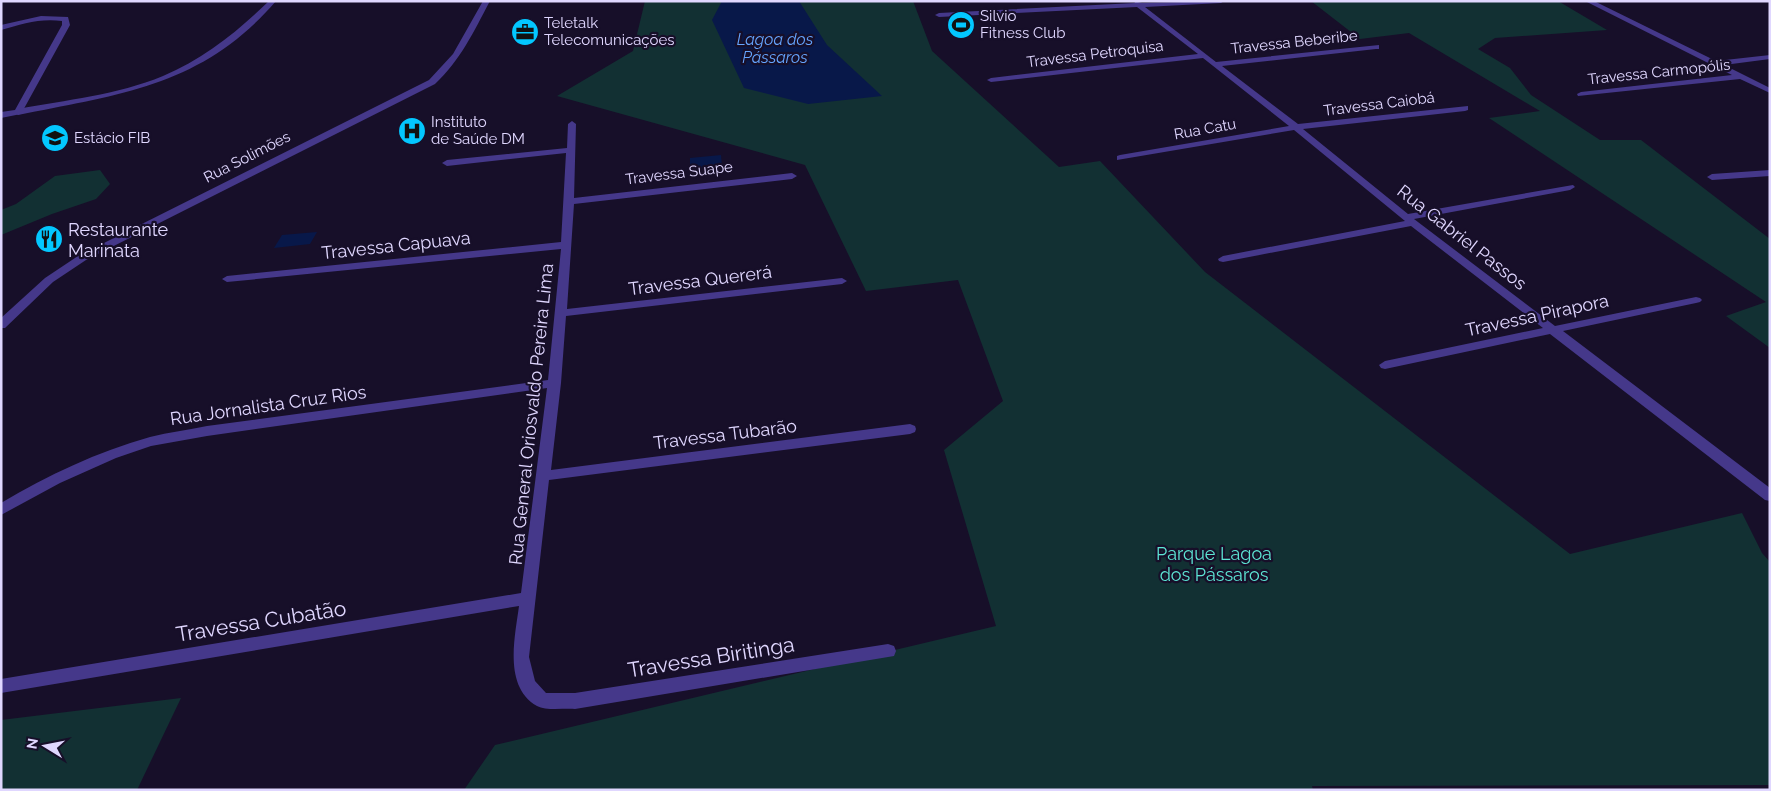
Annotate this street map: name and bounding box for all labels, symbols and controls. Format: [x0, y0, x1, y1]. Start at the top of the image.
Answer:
place label: Silvio Fitness Club [980, 7, 1066, 42]
sports icon: Silvio Fitness Club [946, 10, 976, 40]
place label: Teletalk Telecomunicações [544, 14, 675, 49]
office icon: Teletalk Telecomunicações [510, 17, 540, 47]
street label: Travessa Beberibe [1230, 26, 1359, 58]
water label: Lagoa dos Pássaros [737, 30, 814, 67]
street label: Travessa Petroquisa [1026, 37, 1164, 71]
street label: Travessa Carmopólis [1587, 56, 1731, 88]
street label: Travessa Caiobá [1322, 88, 1436, 120]
place label: Instituto de Saúde DM [431, 113, 525, 148]
street label: Rua Catu [1172, 115, 1238, 143]
hospital icon: Instituto de Saúde DM [397, 116, 427, 146]
school or university icon: Estácio FIB [40, 123, 70, 153]
street label: Rua Solimões [201, 127, 293, 187]
place label: Estácio FIB [74, 129, 150, 147]
street label: Travessa Suape [624, 157, 734, 189]
street label: Rua Gabriel Passos [1393, 180, 1531, 294]
place label: Restaurante Marinata [68, 219, 169, 261]
restaurant icon: Restaurante Marinata [34, 224, 64, 254]
street label: Travessa Capuava [321, 227, 471, 263]
street label: Travessa Quererá [627, 261, 773, 299]
street label: Rua General Oriosvaldo Pereira Lima [505, 262, 557, 566]
street label: Travessa Pirapora [1463, 290, 1611, 340]
street label: Rua Jornalista Cruz Rios [169, 381, 368, 429]
street label: Travessa Tubarão [652, 415, 798, 453]
park label: Parque Lagoa dos Pássaros [1156, 543, 1272, 585]
street label: Travessa Cubatão [174, 595, 348, 647]
street label: Travessa Biritinga [626, 631, 796, 683]
north arrow [20, 721, 70, 771]
text: N [23, 737, 41, 750]

